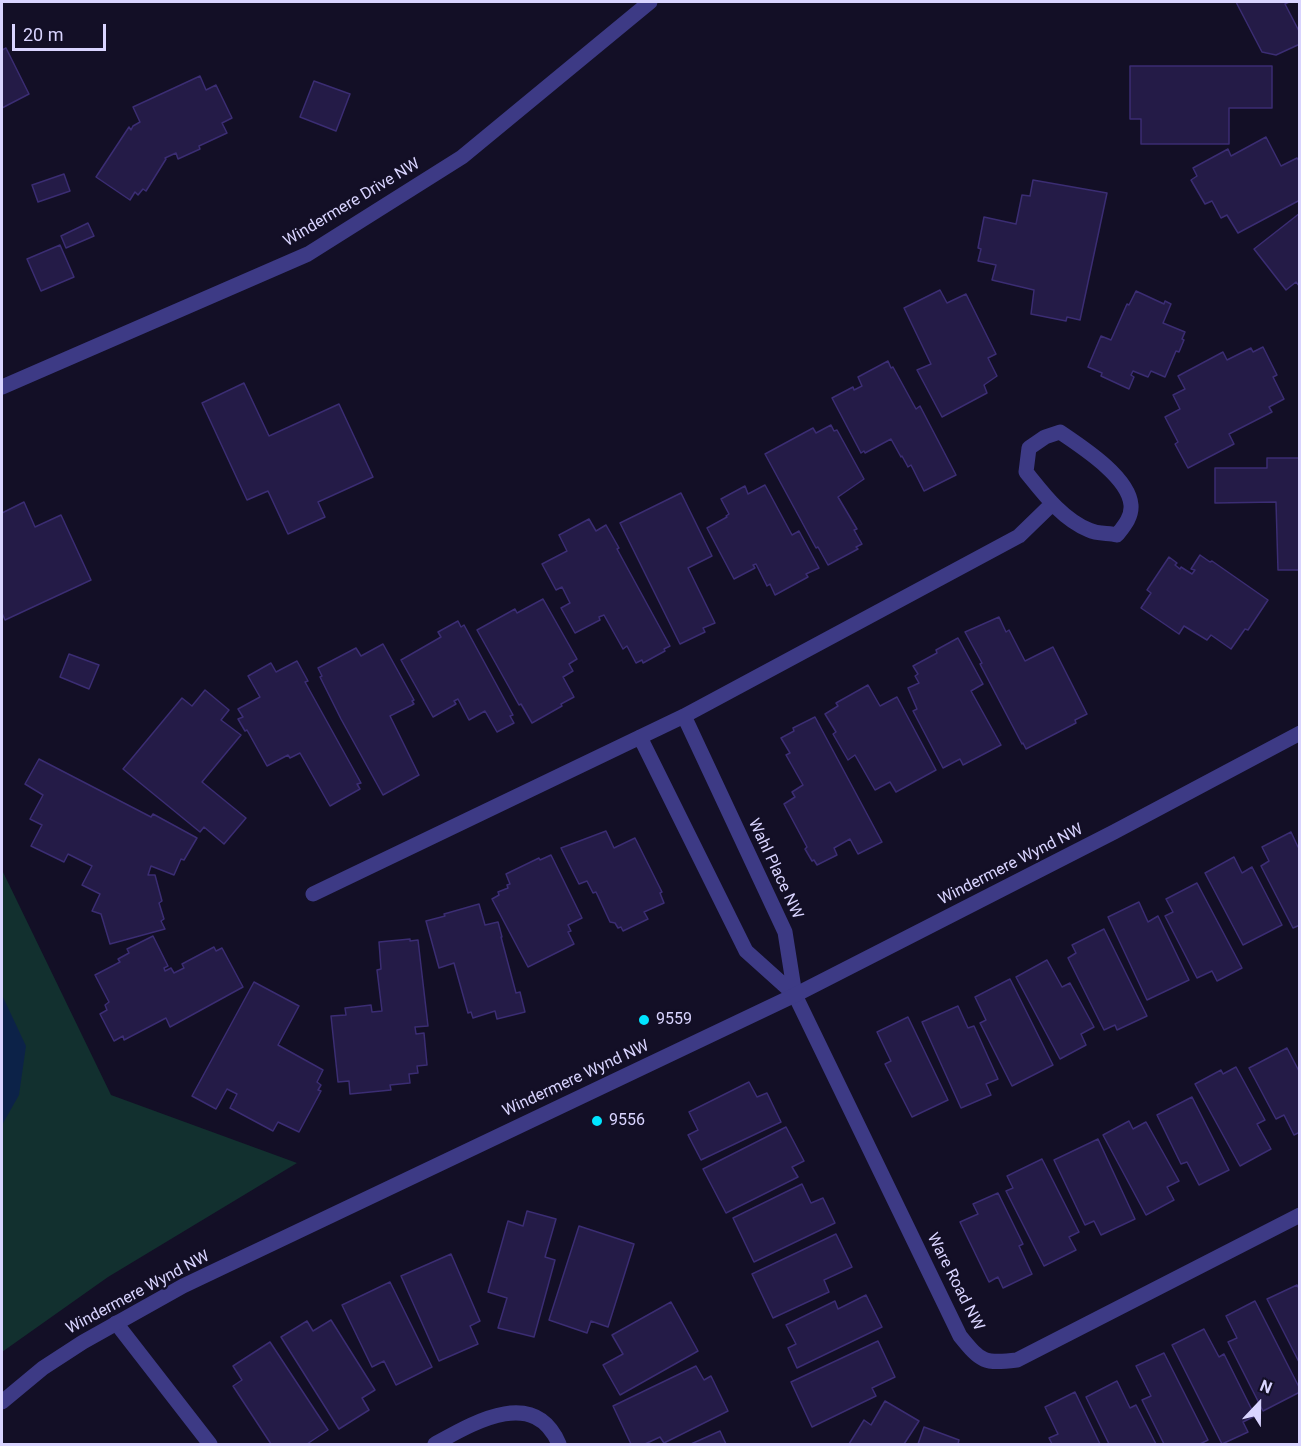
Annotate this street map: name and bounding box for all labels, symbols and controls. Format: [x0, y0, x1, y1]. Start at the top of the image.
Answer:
scale bar [15, 12, 110, 50]
text: 20 m [23, 24, 63, 45]
street label: Windermere Drive NW [280, 155, 424, 251]
street label: Wahl Place NW [743, 816, 807, 922]
street label: Windermere Wynd NW [936, 820, 1086, 910]
place label: 9559 [656, 1010, 692, 1030]
marker: 9559 [637, 1013, 651, 1027]
street label: Windermere Wynd NW [500, 1037, 652, 1121]
place label: 9556 [609, 1111, 645, 1131]
marker: 9556 [590, 1114, 604, 1128]
street label: Ware Road NW [922, 1230, 988, 1334]
street label: Windermere Wynd NW [63, 1247, 213, 1339]
north arrow [1229, 1374, 1289, 1434]
text: N [1257, 1376, 1275, 1398]

